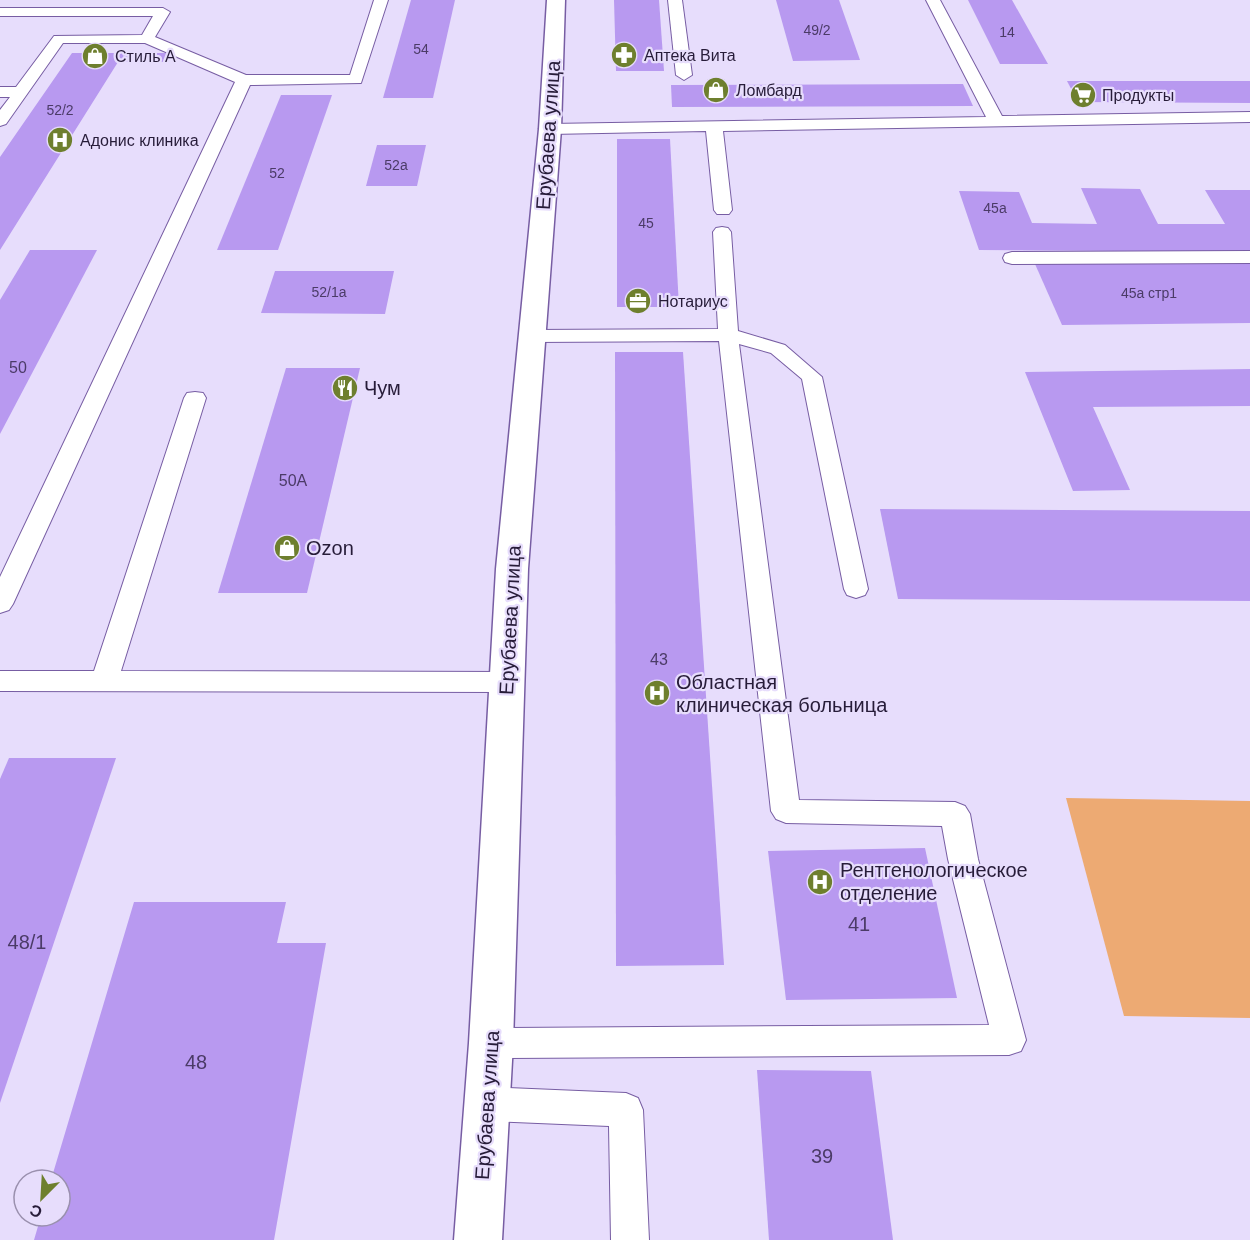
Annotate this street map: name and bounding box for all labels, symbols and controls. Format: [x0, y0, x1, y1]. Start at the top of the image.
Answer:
house number: 49/2 [803, 22, 831, 38]
house number: 14 [999, 24, 1015, 40]
pharmacy icon: Аптека Вита [609, 40, 639, 70]
shop icon: Стиль А [80, 41, 110, 71]
house number: 54 [413, 41, 429, 57]
place label: Аптека Вита [644, 47, 736, 64]
place label: Стиль А [115, 48, 176, 65]
street label: Ерубаева улица [532, 59, 564, 210]
shop icon: Ломбард [701, 75, 731, 105]
supermarket icon: Продукты [1068, 80, 1098, 110]
place label: Ломбард [736, 82, 802, 99]
place label: Продукты [1102, 87, 1174, 104]
house number: 52/2 [46, 102, 74, 118]
hospital icon: Адонис клиника [45, 125, 75, 155]
place label: Адонис клиника [80, 132, 199, 149]
house number: 52а [384, 157, 408, 173]
house number: 52 [269, 165, 285, 181]
house number: 45а [983, 200, 1007, 216]
house number: 45 [638, 215, 654, 231]
house number: 52/1а [311, 284, 347, 300]
house number: 45а стр1 [1121, 285, 1177, 301]
office icon: Нотариус [623, 286, 653, 316]
place label: Нотариус [658, 293, 728, 310]
house number: 50 [9, 359, 27, 376]
restaurant icon: Чум [330, 373, 360, 403]
place label: Чум [364, 377, 401, 399]
house number: 50А [279, 472, 308, 489]
shop icon: Ozon [272, 533, 302, 563]
place label: Ozon [306, 537, 354, 559]
street label: Ерубаева улица [495, 544, 525, 695]
house number: 43 [650, 651, 668, 668]
place label: Областная клиническая больница [676, 671, 888, 716]
hospital icon: Областная клиническая больница [642, 678, 672, 708]
place label: Рентгенологическое отделение [840, 859, 1028, 904]
hospital icon: Рентгенологическое отделение [805, 867, 835, 897]
house number: 41 [848, 913, 870, 935]
house number: 48/1 [8, 931, 46, 953]
street label: Ерубаева улица [471, 1029, 503, 1180]
house number: 48 [185, 1051, 207, 1073]
house number: 39 [811, 1145, 833, 1167]
north arrow [12, 1168, 72, 1228]
text: С [27, 1201, 45, 1221]

